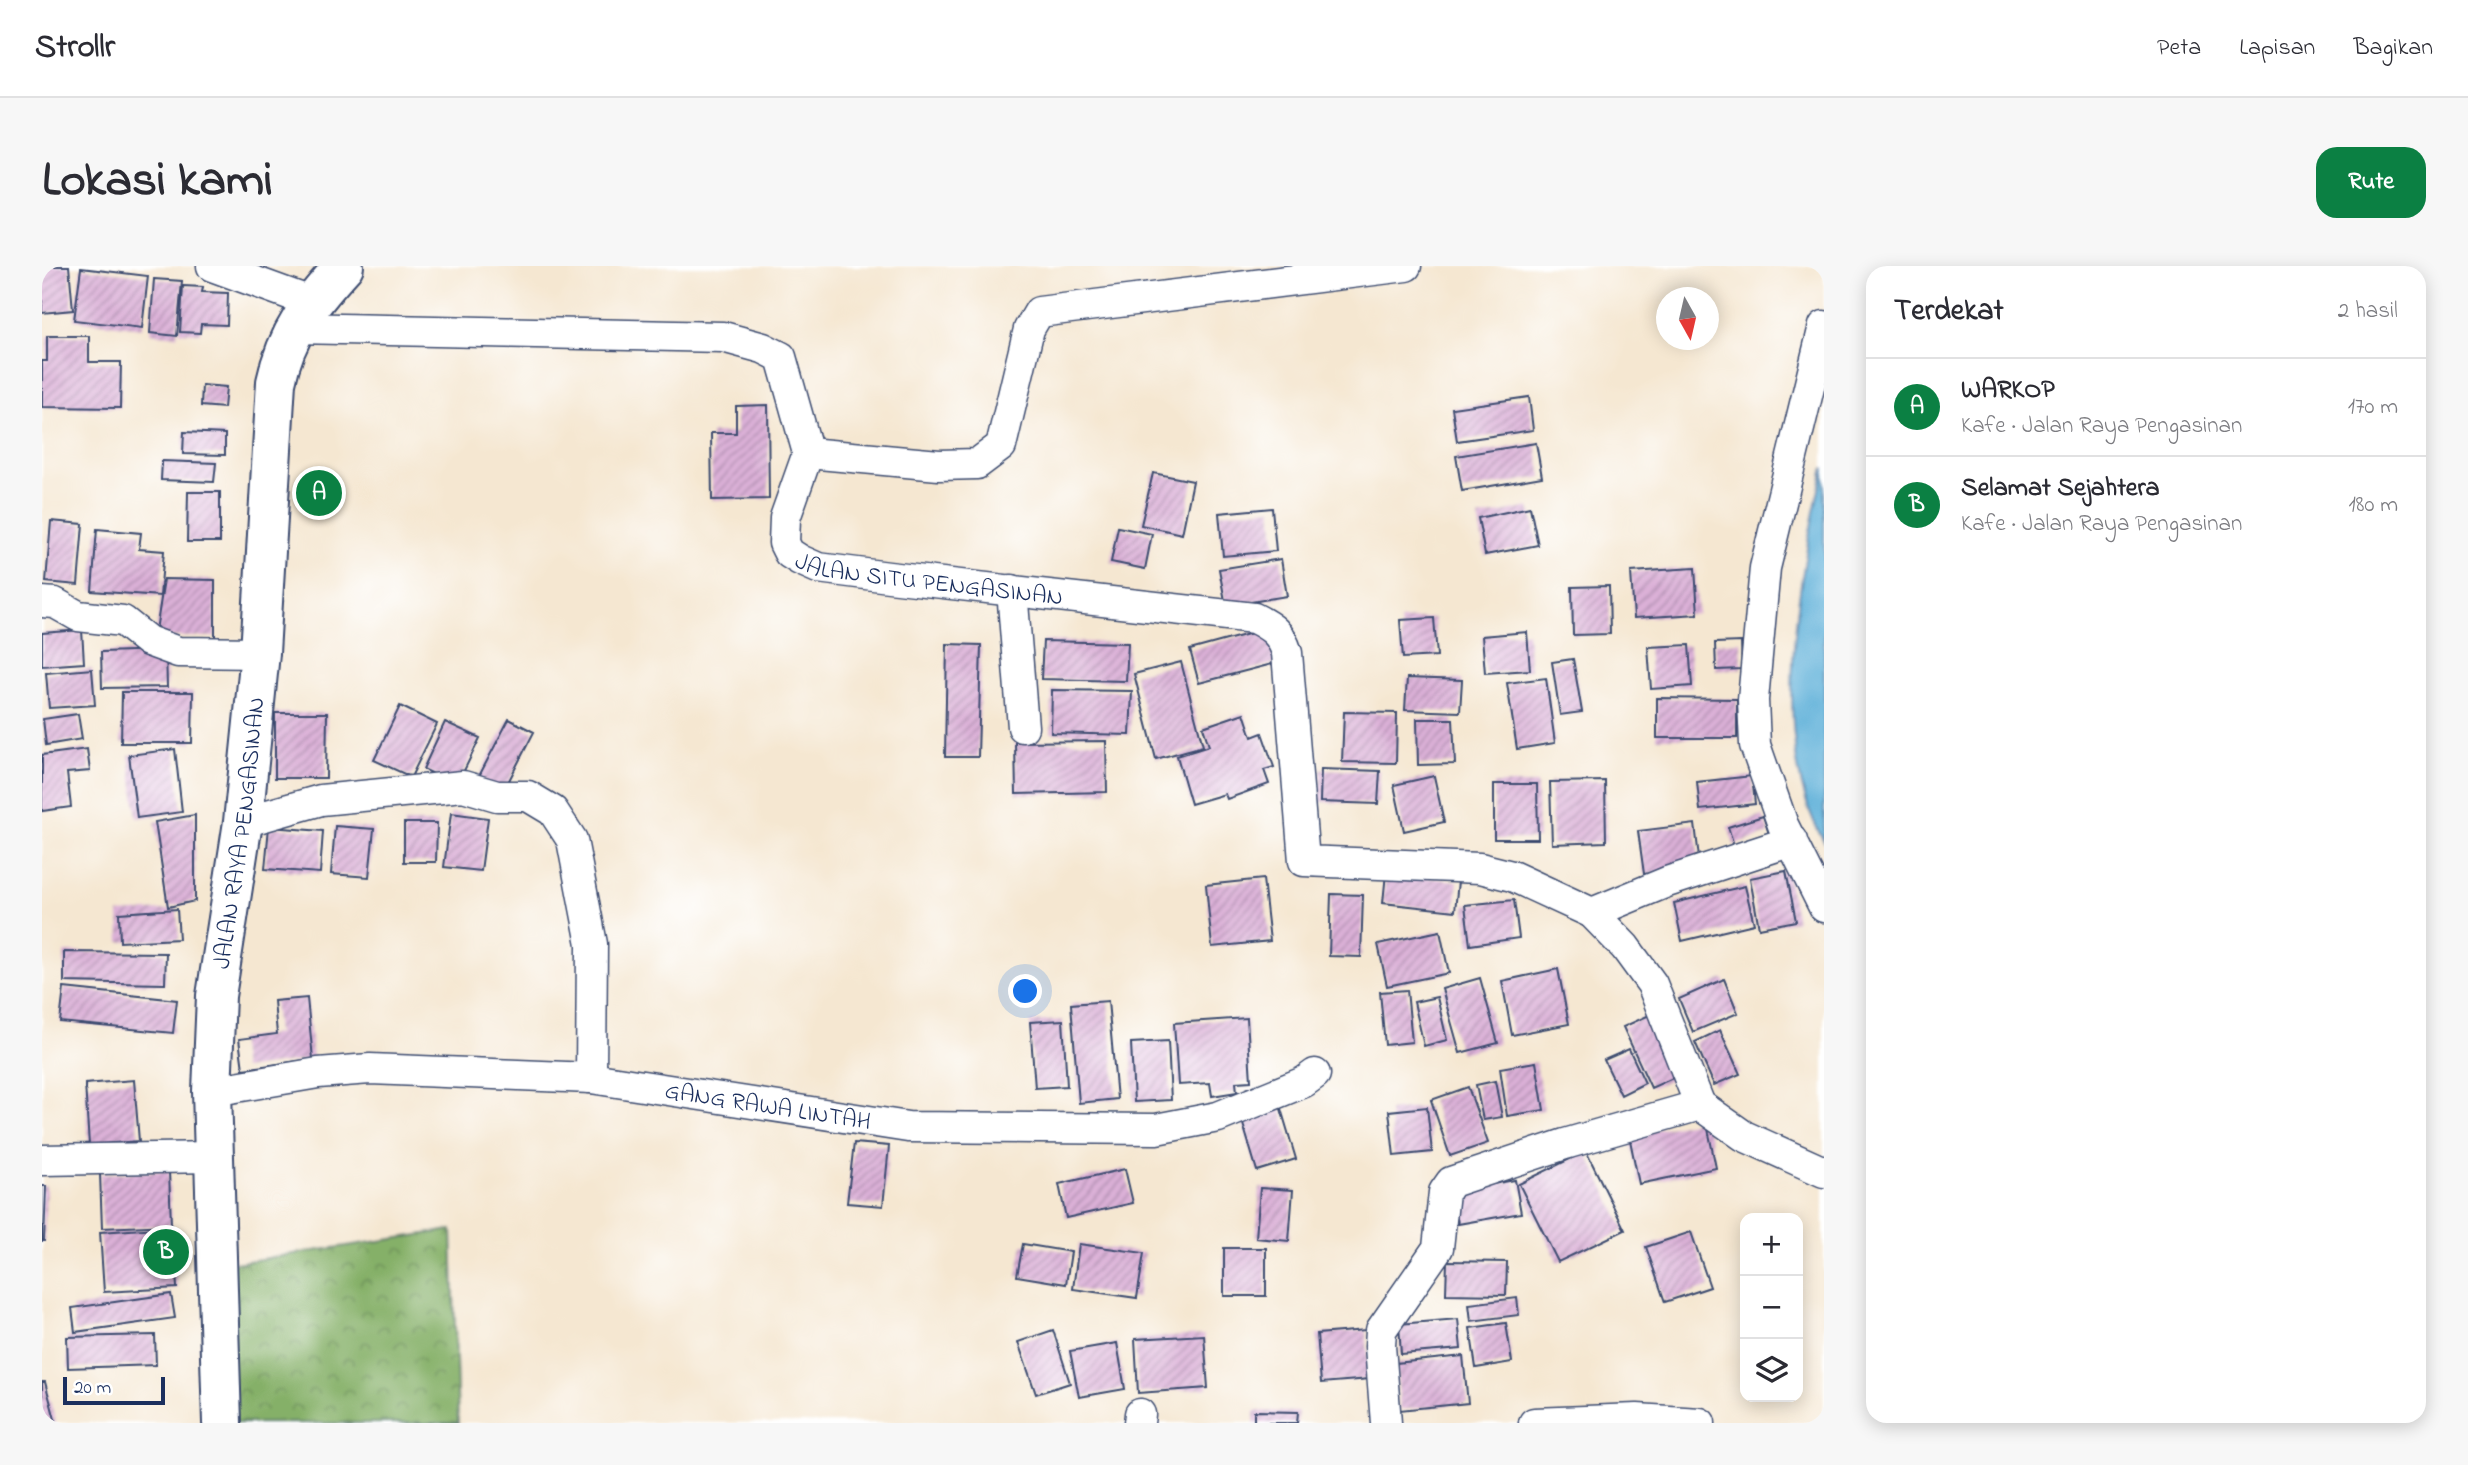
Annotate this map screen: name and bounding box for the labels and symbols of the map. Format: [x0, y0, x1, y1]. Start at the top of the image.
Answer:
north arrow [1656, 287, 1719, 350]
pin: A [296, 467, 342, 519]
street label: JALAN SITU PENGASINAN [789, 545, 1065, 616]
street label: JALAN RAYA PENGASINAN [205, 696, 275, 971]
your location [1008, 974, 1042, 1008]
street label: GANG RAWA LINTAH [662, 1075, 873, 1141]
pin: B [143, 1226, 189, 1278]
scale bar [63, 1374, 164, 1406]

